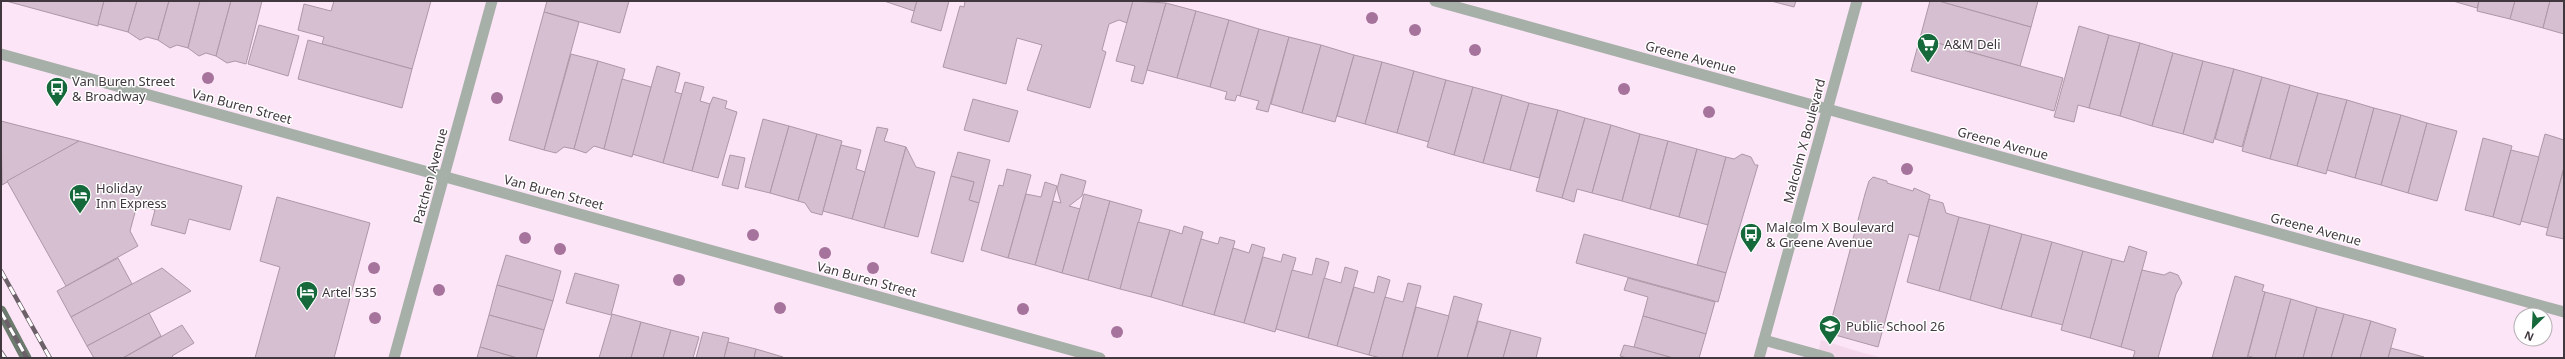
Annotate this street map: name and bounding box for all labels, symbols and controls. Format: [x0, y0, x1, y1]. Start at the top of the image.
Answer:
supermarket icon: A&M Deli [1915, 31, 1941, 64]
place label: A&M Deli [1944, 35, 2001, 53]
street label: Greene Avenue [1643, 36, 1739, 78]
place label: Van Buren Street & Broadway [72, 72, 175, 105]
bus stop icon: Van Buren Street & Broadway [44, 75, 70, 108]
street label: Malcolm X Boulevard [1779, 77, 1829, 205]
street label: Van Buren Street [190, 84, 294, 128]
street label: Greene Avenue [1955, 122, 2051, 164]
street label: Patchen Avenue [409, 126, 451, 226]
street label: Van Buren Street [502, 170, 606, 214]
place label: Holiday Inn Express [96, 179, 167, 212]
hotel icon: Holiday Inn Express [67, 182, 93, 215]
street label: Greene Avenue [2268, 208, 2364, 250]
place label: Malcolm X Boulevard & Greene Avenue [1766, 218, 1894, 251]
bus stop icon: Malcolm X Boulevard & Greene Avenue [1738, 221, 1764, 254]
street label: Van Buren Street [815, 257, 919, 301]
hotel icon: Artel 535 [294, 279, 320, 312]
place label: Artel 535 [322, 283, 377, 301]
north arrow [2513, 307, 2553, 347]
school or university icon: Public School 26 [1817, 313, 1843, 346]
place label: Public School 26 [1846, 317, 1945, 335]
text: N [2522, 328, 2536, 345]

